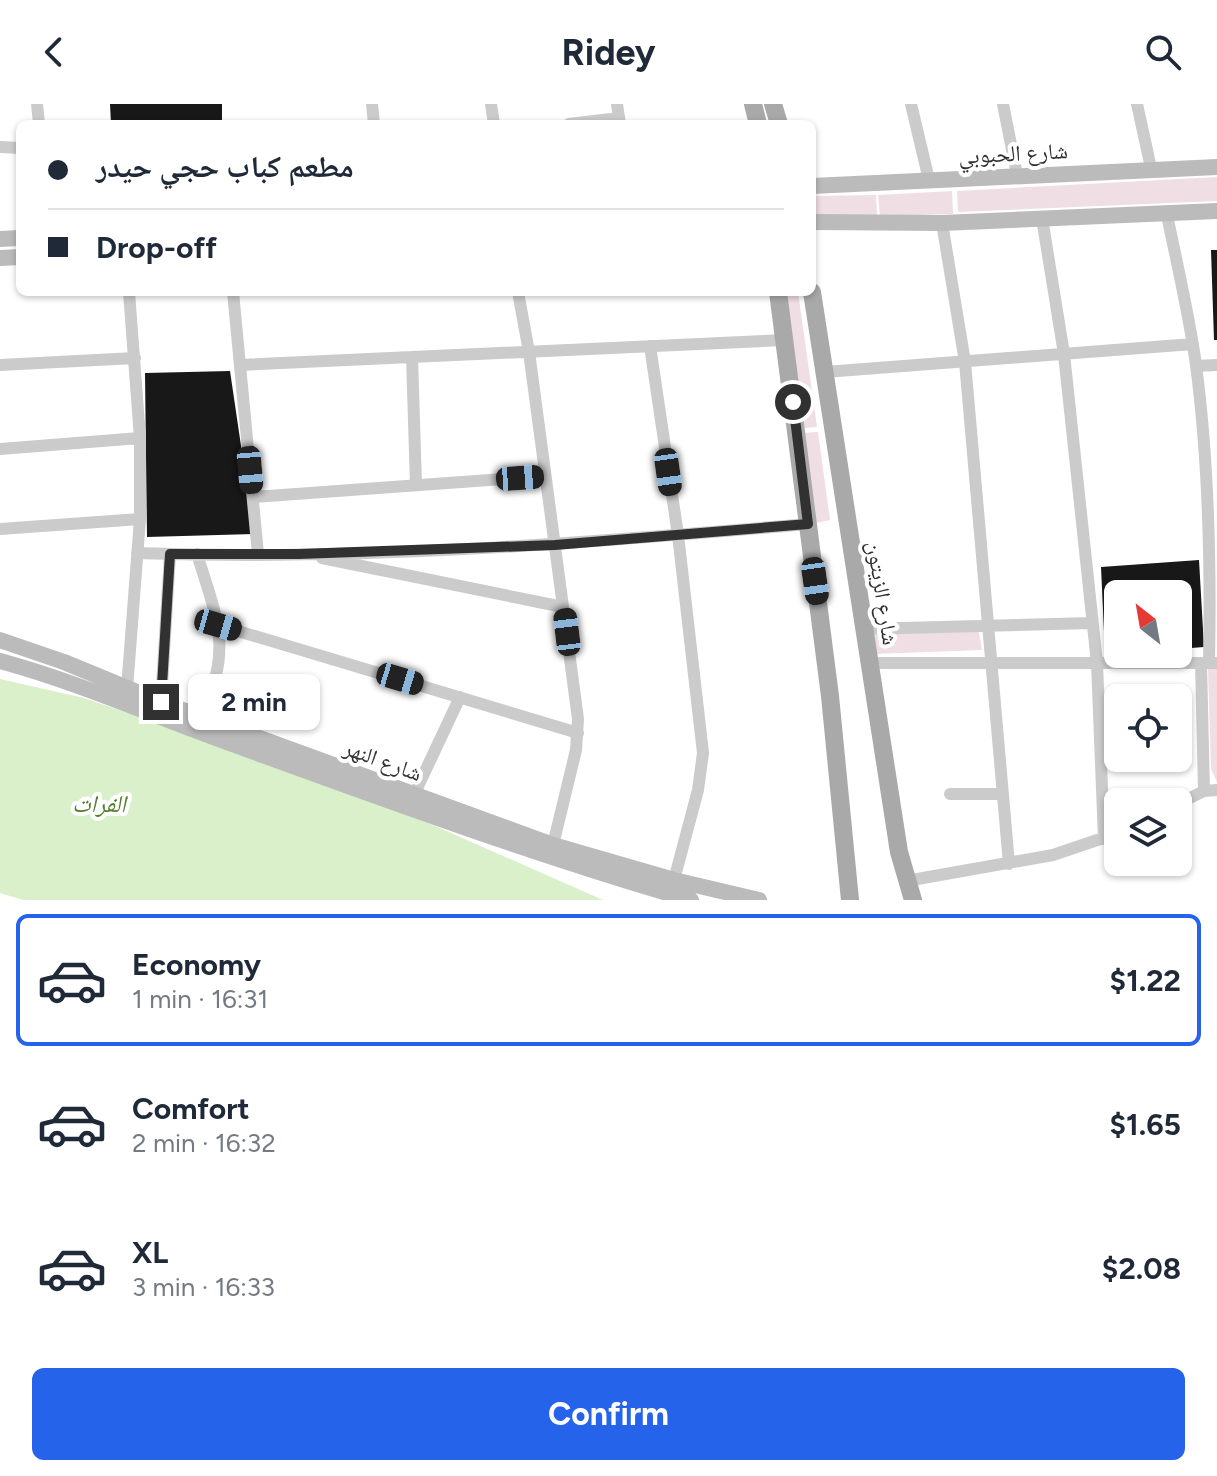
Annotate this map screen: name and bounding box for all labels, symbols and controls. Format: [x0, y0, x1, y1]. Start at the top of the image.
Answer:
icon: back [32, 30, 76, 74]
icon: search [1141, 30, 1185, 74]
text: Ridey [562, 31, 655, 74]
street label: شارع الحبوبي [958, 137, 1069, 173]
text: مطعم كباب حجي حيدر [96, 148, 354, 185]
text: Drop-off [96, 229, 217, 266]
route start [775, 384, 811, 420]
car [236, 445, 264, 495]
car [653, 447, 683, 497]
car [495, 464, 545, 492]
street label: شارع الزيتون [861, 539, 904, 647]
car [800, 556, 830, 606]
north arrow [1104, 580, 1192, 668]
map controls [1104, 580, 1192, 876]
car [192, 607, 244, 643]
car [552, 607, 582, 657]
car [374, 661, 426, 697]
callout: 2 min [189, 674, 321, 730]
route end [143, 684, 179, 720]
button: locate [1104, 684, 1192, 772]
text: 2 min [221, 686, 287, 718]
street label: شارع النهر [339, 734, 425, 787]
button: layers [1104, 788, 1192, 876]
water label: الفرات [72, 789, 128, 818]
icon: car [36, 944, 108, 1016]
text: Economy [132, 946, 261, 983]
text: $1.22 [1110, 962, 1181, 999]
text: 1 min · 16:31 [132, 983, 268, 1015]
icon: car [36, 1088, 108, 1160]
text: Comfort [132, 1090, 250, 1127]
text: $1.65 [1109, 1106, 1181, 1143]
text: 2 min · 16:32 [132, 1127, 276, 1159]
icon: car [36, 1232, 108, 1304]
text: XL [132, 1234, 168, 1271]
text: $2.08 [1102, 1250, 1181, 1287]
text: 3 min · 16:33 [132, 1271, 275, 1303]
button: Confirm [32, 1368, 1185, 1460]

